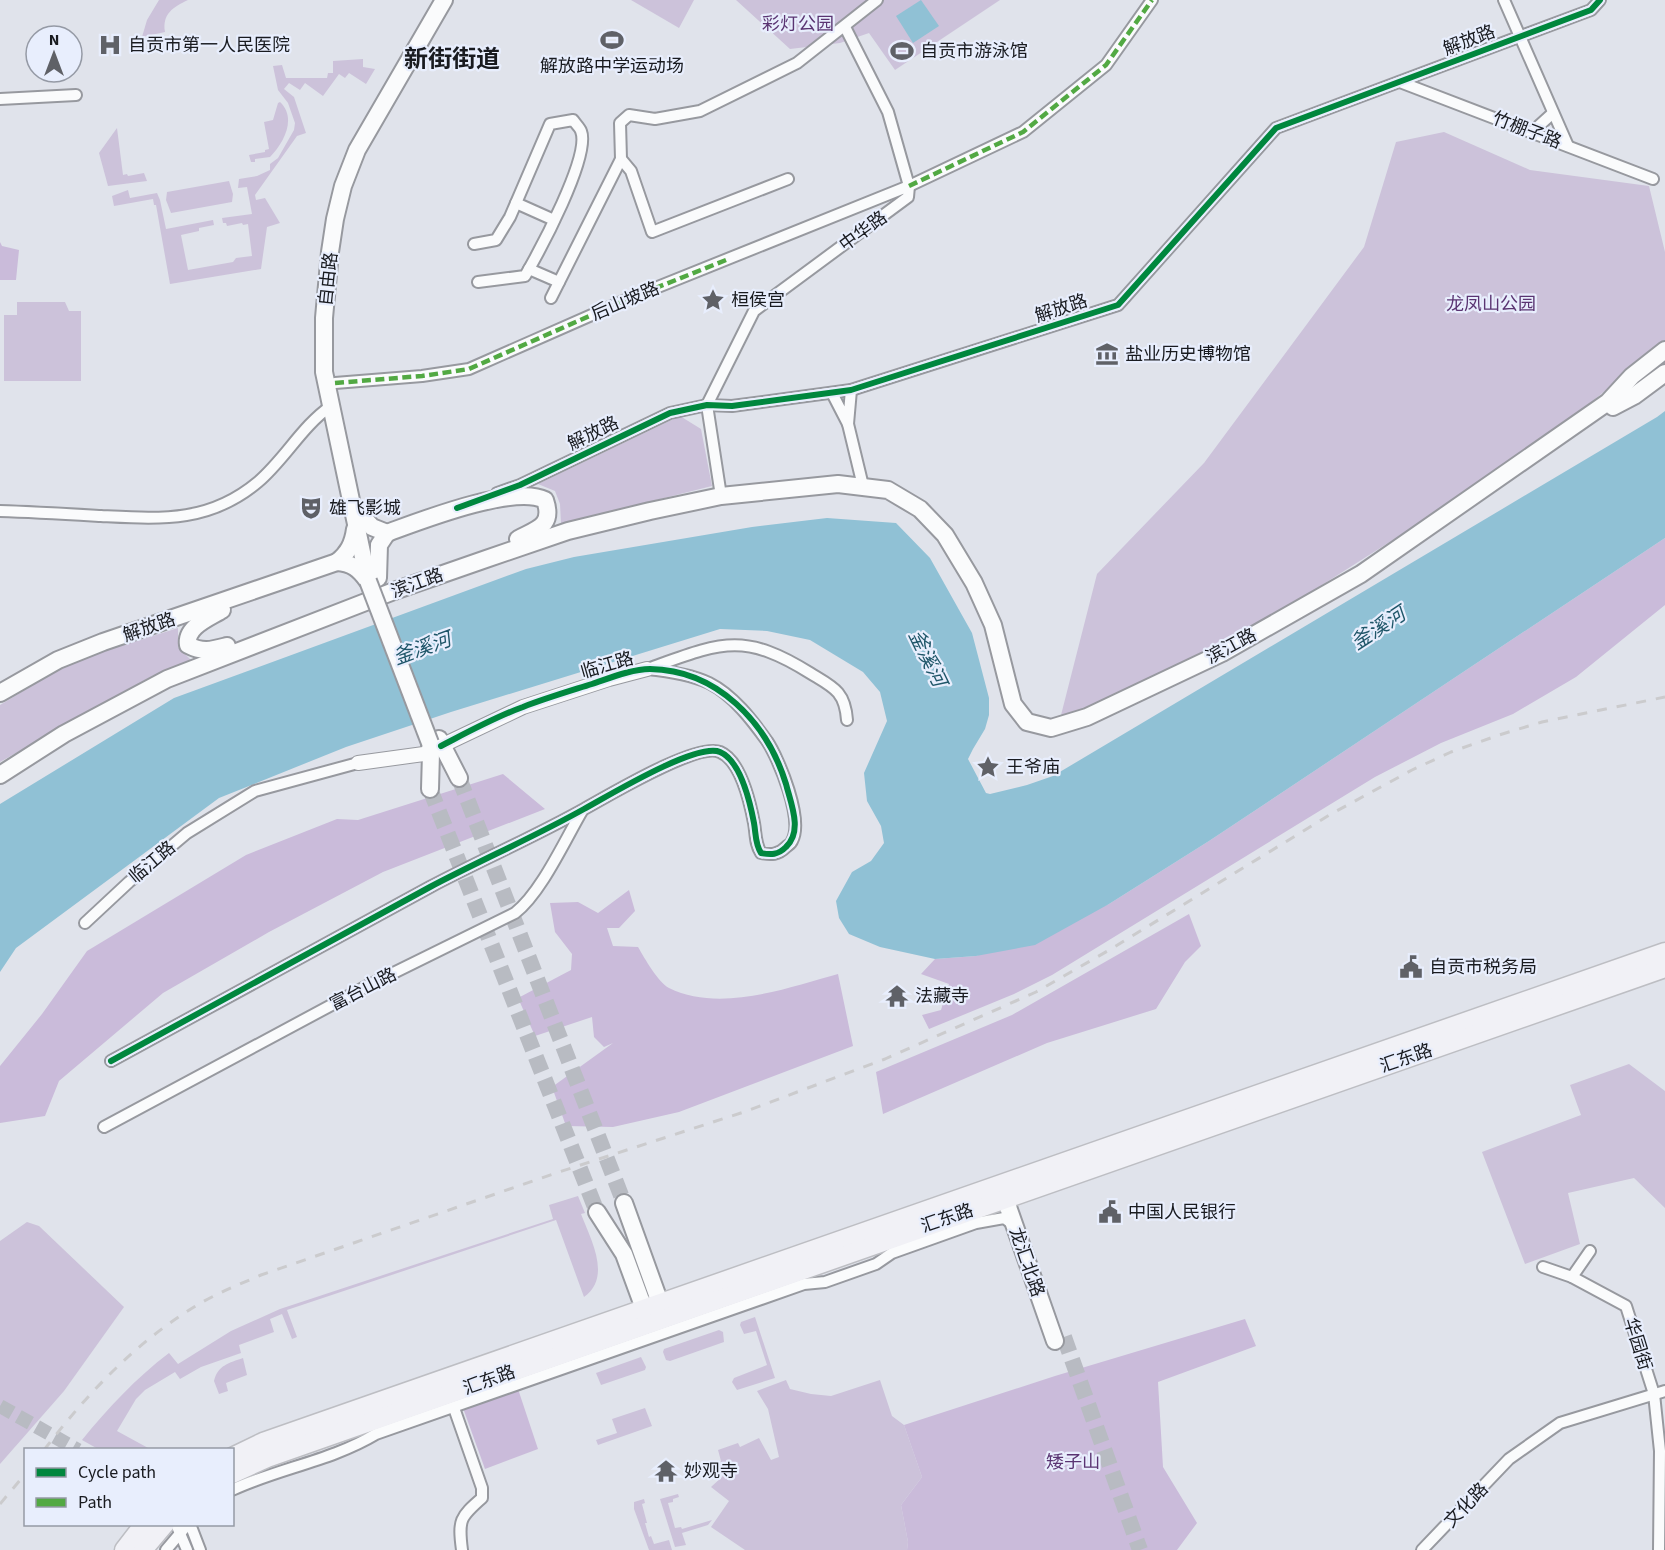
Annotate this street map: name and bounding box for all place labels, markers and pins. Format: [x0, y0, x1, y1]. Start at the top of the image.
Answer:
sports icon: 解放路中学运动场 [599, 27, 625, 53]
hospital icon: 自贡市第一人民医院 [97, 32, 123, 58]
place label: 自贡市第一人民医院 [128, 33, 290, 58]
sports icon: 自贡市游泳馆 [889, 38, 915, 64]
place label: 自贡市游泳馆 [920, 39, 1028, 64]
place label: 解放路中学运动场 [540, 54, 684, 79]
place icon: 桓侯宫 [700, 287, 726, 313]
place label: 桓侯宫 [731, 288, 785, 313]
museum icon: 盐业历史博物馆 [1094, 341, 1120, 367]
place label: 盐业历史博物馆 [1125, 342, 1251, 367]
theatre icon: 雄飞影城 [298, 495, 324, 521]
place label: 雄飞影城 [329, 496, 401, 521]
place icon: 王爷庙 [975, 754, 1001, 780]
place label: 王爷庙 [1006, 755, 1060, 780]
public building icon: 自贡市税务局 [1398, 954, 1424, 980]
place label: 自贡市税务局 [1429, 955, 1537, 980]
temple icon: 法藏寺 [884, 983, 910, 1009]
place label: 法藏寺 [915, 984, 969, 1009]
public building icon: 中国人民银行 [1097, 1199, 1123, 1225]
place label: 中国人民银行 [1128, 1200, 1236, 1225]
temple icon: 妙观寺 [653, 1458, 679, 1484]
place label: 妙观寺 [684, 1459, 738, 1484]

